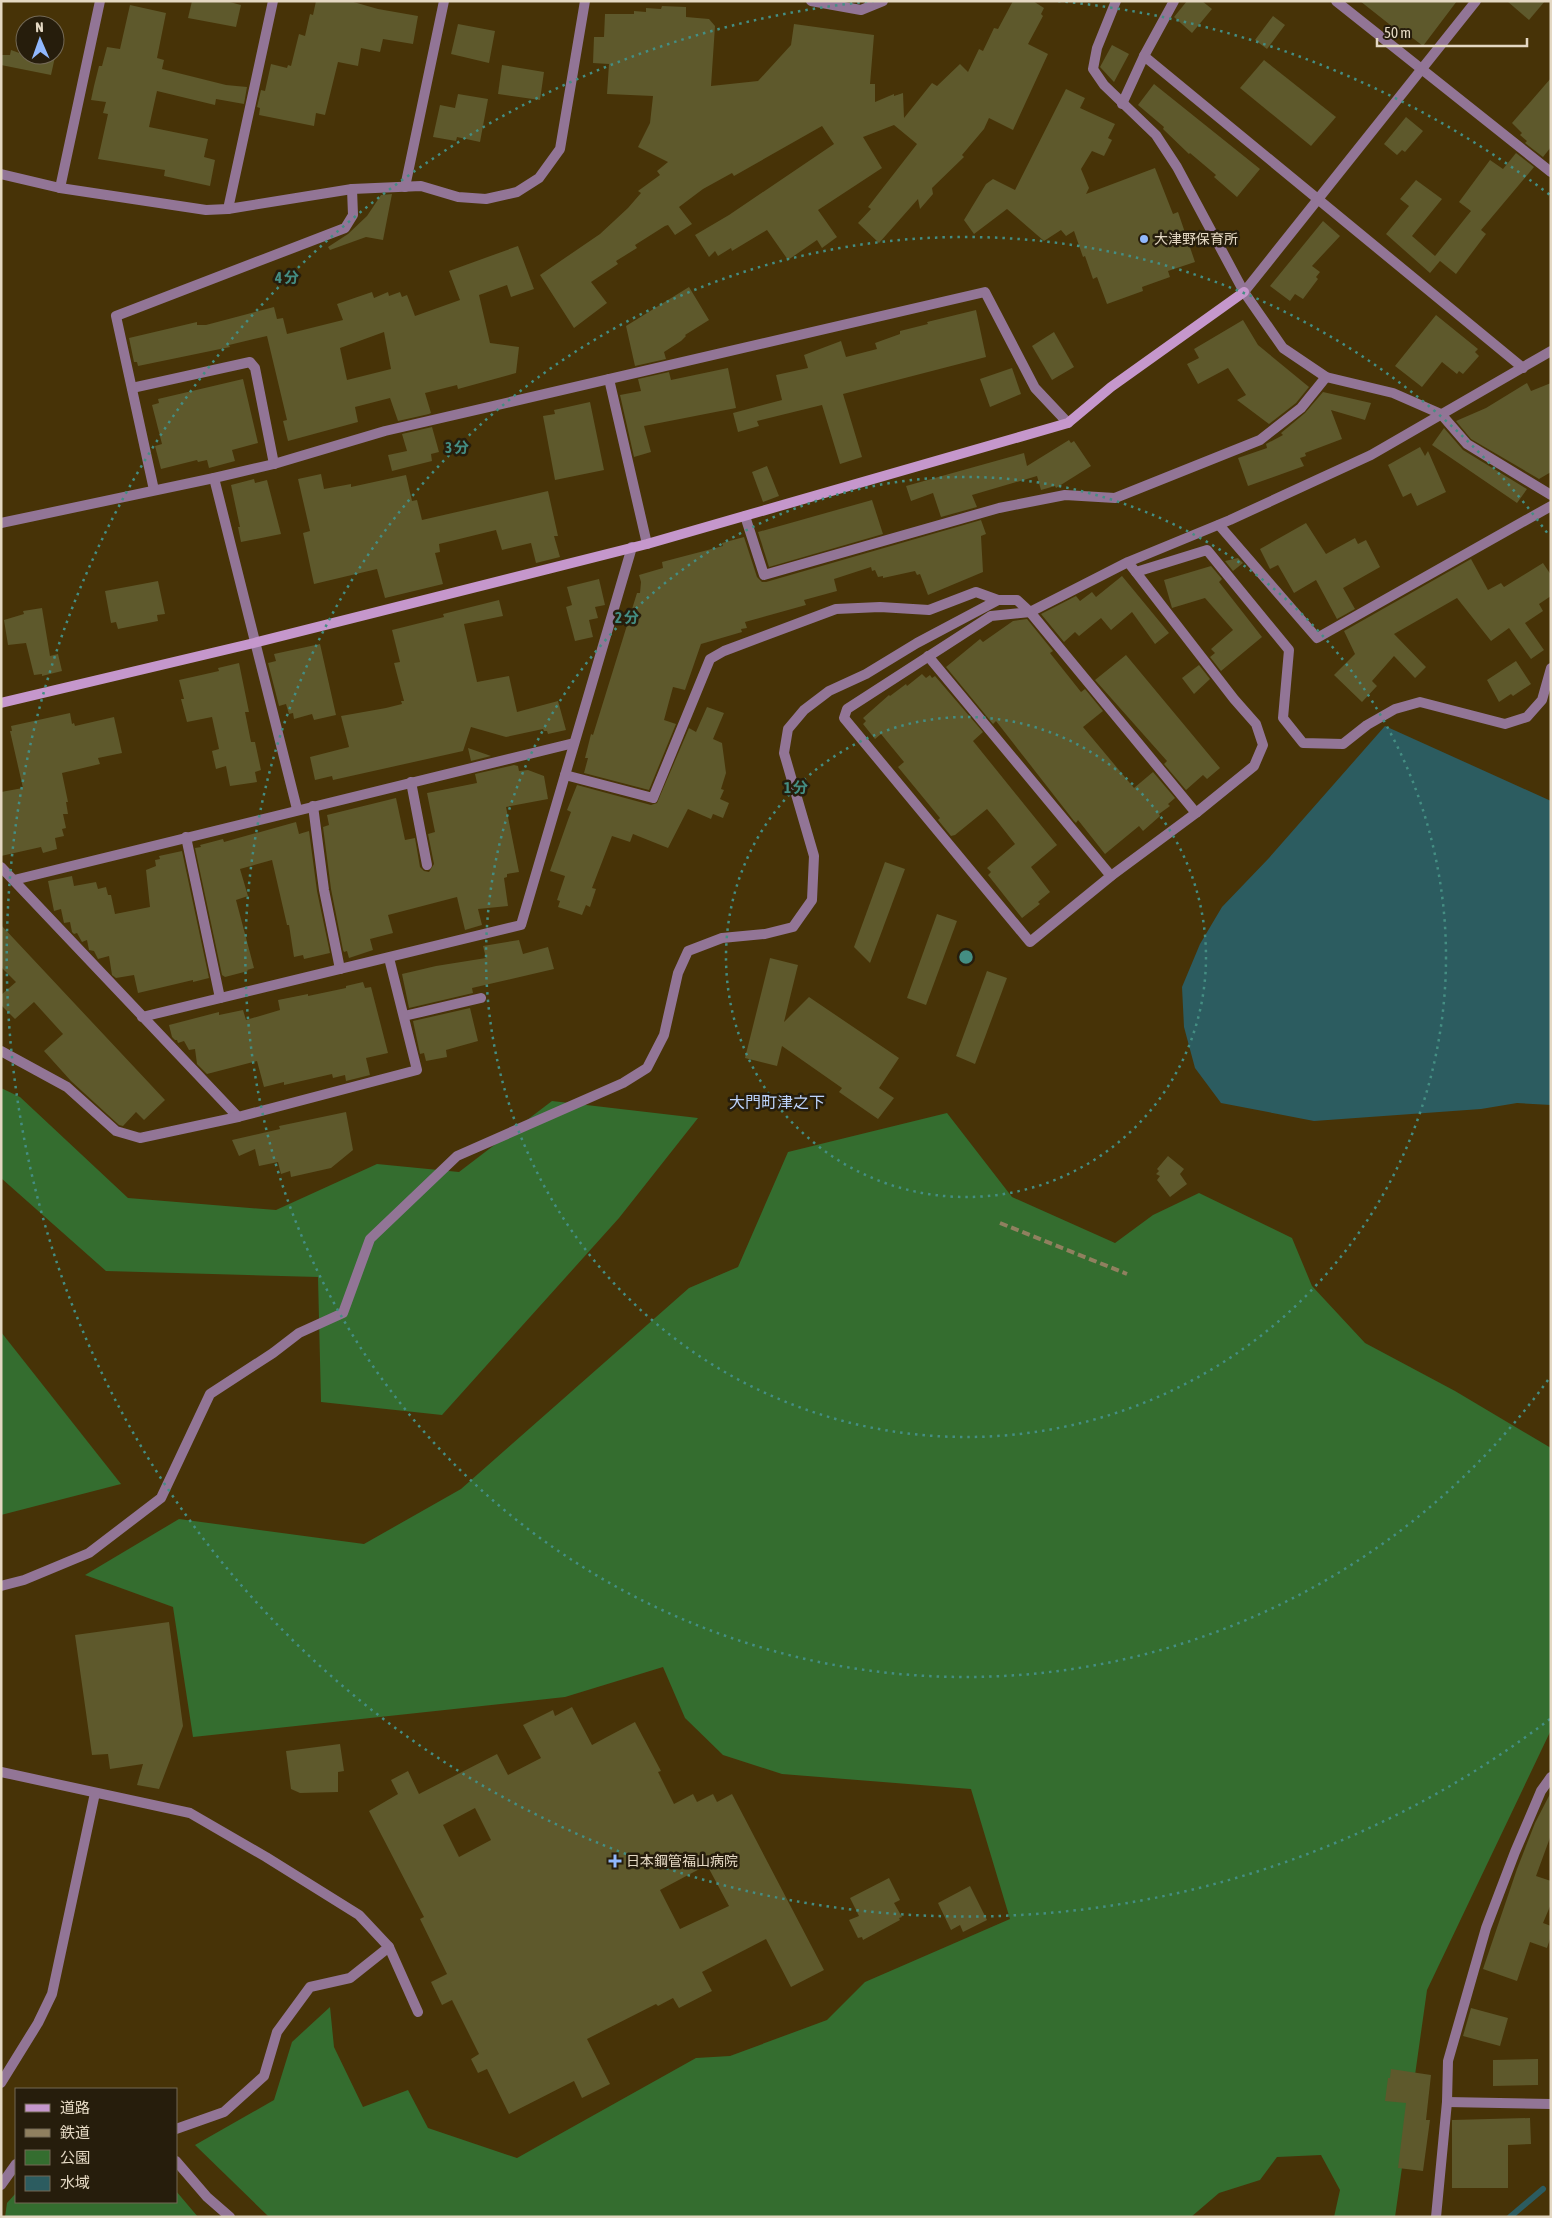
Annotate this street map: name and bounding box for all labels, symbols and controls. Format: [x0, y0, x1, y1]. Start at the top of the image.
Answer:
north arrow [15, 15, 65, 65]
scale bar [1377, 15, 1527, 47]
text: N [35, 19, 44, 35]
text: 50 m [1384, 24, 1411, 41]
place label: 大津野保育所 [1154, 231, 1238, 247]
marker: 大津野保育所 [1138, 233, 1150, 245]
text: 4 分 [274, 269, 299, 286]
text: 3 分 [445, 439, 469, 456]
text: 2 分 [615, 609, 639, 626]
text: 1 分 [784, 779, 808, 796]
centre of rings [957, 948, 975, 966]
district label: 大門町津之下 [729, 1093, 825, 1111]
place label: 日本鋼管福山病院 [626, 1853, 738, 1869]
marker: 日本鋼管福山病院 [608, 1854, 622, 1868]
legend [15, 2088, 178, 2203]
text: 道路 [60, 2099, 90, 2116]
text: 鉄道 [60, 2124, 90, 2141]
text: 公園 [60, 2149, 90, 2166]
text: 水域 [60, 2174, 90, 2191]

